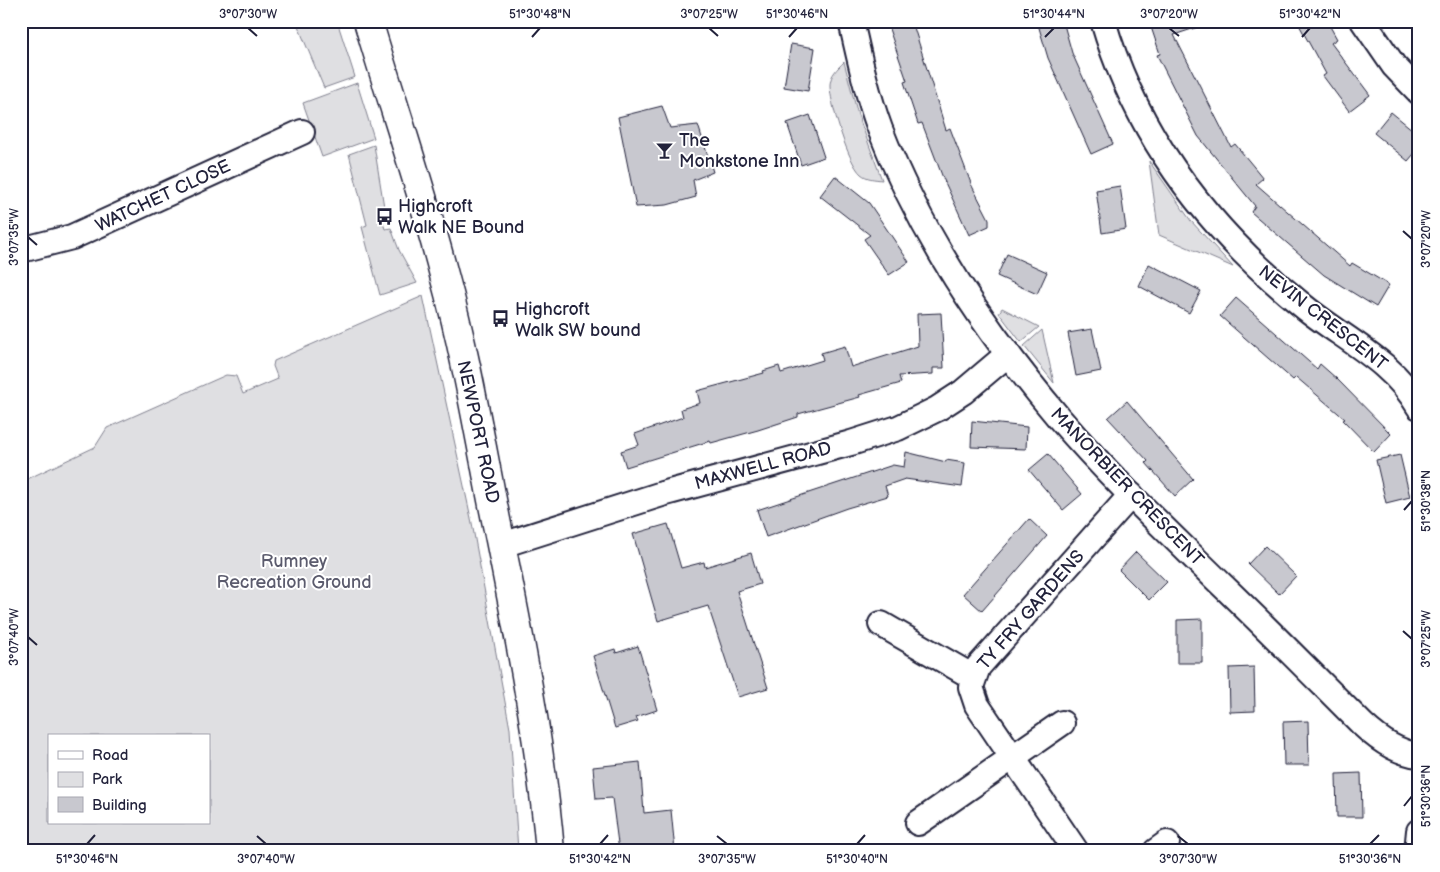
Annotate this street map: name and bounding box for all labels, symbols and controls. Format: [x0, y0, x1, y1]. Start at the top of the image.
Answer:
text: 3°07'30"W [219, 7, 277, 22]
text: 51°30'48"N [509, 7, 571, 22]
text: 3°07'25"W [680, 7, 738, 22]
text: 51°30'46"N [766, 7, 828, 22]
text: 51°30'44"N [1023, 7, 1085, 22]
text: 3°07'20"W [1140, 7, 1198, 22]
text: 51°30'42"N [1279, 7, 1341, 22]
place label: The Monkstone Inn [679, 130, 799, 172]
bar icon: The Monkstone Inn [655, 140, 675, 160]
street label: WATCHET CLOSE [92, 155, 234, 236]
place label: Highcroft Walk NE Bound [398, 196, 524, 238]
bus stop icon: Highcroft Walk NE Bound [374, 206, 394, 226]
text: 3°07'35"W [7, 208, 22, 266]
text: 3°07'20"W [1419, 210, 1434, 268]
street label: NEVIN CRESCENT [1254, 261, 1392, 375]
place label: Highcroft Walk SW bound [515, 299, 641, 341]
bus stop icon: Highcroft Walk SW bound [491, 309, 511, 329]
street label: NEWPORT ROAD [453, 359, 503, 505]
street label: MANORBIER CRESCENT [1046, 404, 1208, 570]
street label: MAXWELL ROAD [692, 438, 834, 494]
text: 51°30'38"N [1419, 470, 1434, 532]
street label: TY FRY GARDENS [973, 546, 1089, 674]
park label: Rumney Recreation Ground [216, 551, 372, 593]
text: 3°07'40"W [7, 608, 22, 666]
text: 3°07'25"W [1419, 610, 1434, 668]
legend [48, 734, 210, 824]
text: Road [92, 746, 128, 765]
text: 51°30'36"N [1419, 765, 1434, 827]
text: Park [92, 770, 123, 789]
text: Building [92, 796, 147, 815]
text: 51°30'46"N [56, 852, 118, 867]
text: 3°07'40"W [237, 852, 295, 867]
text: 51°30'42"N [569, 852, 631, 867]
text: 3°07'35"W [698, 852, 756, 867]
text: 51°30'40"N [826, 852, 888, 867]
text: 3°07'30"W [1159, 852, 1217, 867]
text: 51°30'36"N [1339, 852, 1401, 867]

